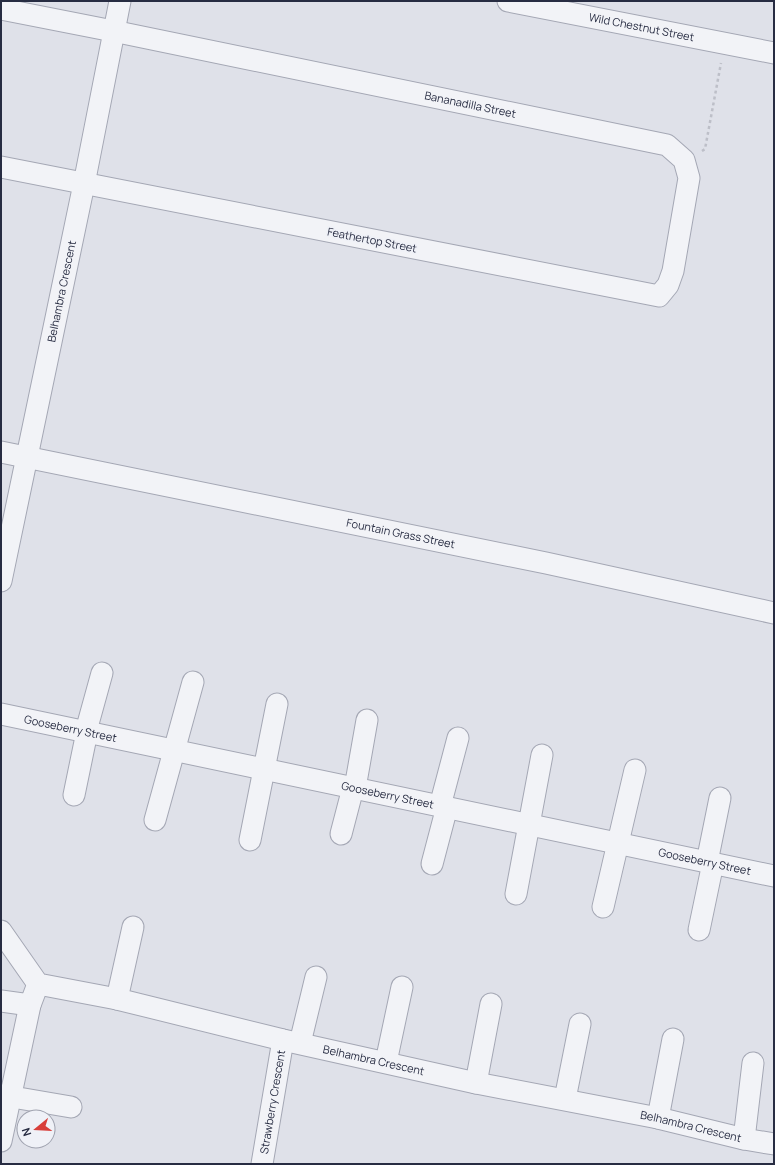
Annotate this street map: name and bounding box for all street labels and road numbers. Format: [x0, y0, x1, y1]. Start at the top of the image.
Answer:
street label: Wild Chestnut Street [588, 9, 696, 44]
street label: Bananadilla Street [423, 87, 518, 121]
street label: Feathertop Street [326, 223, 418, 256]
street label: Belhambra Crescent [43, 239, 79, 343]
street label: Fountain Grass Street [345, 515, 457, 551]
street label: Gooseberry Street [23, 711, 118, 745]
street label: Gooseberry Street [340, 778, 435, 812]
street label: Gooseberry Street [657, 844, 752, 878]
street label: Belhambra Crescent [322, 1041, 426, 1078]
street label: Strawberry Crescent [256, 1049, 288, 1155]
street label: Belhambra Crescent [639, 1107, 743, 1145]

